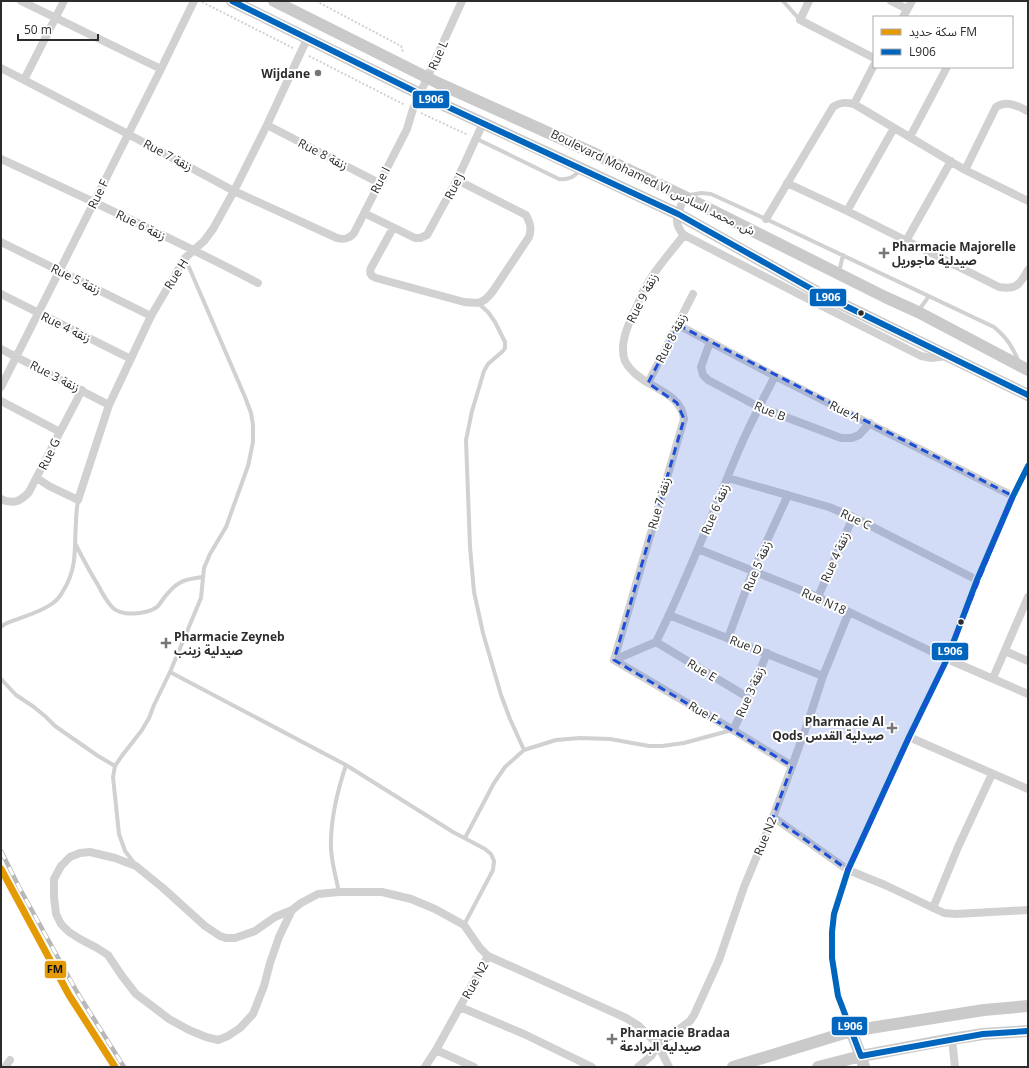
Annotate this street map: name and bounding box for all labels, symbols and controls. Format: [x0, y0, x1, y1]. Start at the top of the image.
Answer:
scale bar [18, 16, 98, 42]
legend [873, 16, 1013, 68]
text: 50 m [24, 21, 52, 38]
text: سكة حديد FM [909, 23, 977, 40]
street label: Rue L [424, 37, 452, 73]
text: L906 [909, 43, 936, 60]
place label: Wijdane [261, 65, 310, 82]
marker: Wijdane [313, 68, 323, 78]
line badge: L906 [412, 90, 450, 109]
text: L906 [418, 91, 444, 106]
street label: Boulevard Mohamed VI ش. محمد السادس [548, 125, 758, 239]
street label: Rue 8 زنقة [295, 134, 351, 174]
street label: Rue 7 زنقة [140, 135, 196, 175]
street label: Rue I [366, 164, 394, 196]
street label: Rue J [440, 170, 468, 202]
street label: Rue F [84, 176, 112, 212]
street label: Rue 6 زنقة [113, 206, 169, 244]
place label: Pharmacie Majorelle صيدلية ماجوريل [892, 238, 1016, 269]
marker: Pharmacie Majorelle صيدلية ماجوريل [879, 248, 889, 258]
street label: Rue H [160, 255, 192, 293]
street label: Rue 5 زنقة [48, 260, 104, 298]
street label: Rue 9 زنقة [622, 270, 662, 326]
line badge: L906 [809, 288, 847, 307]
text: L906 [815, 289, 841, 304]
street label: Rue 4 زنقة [38, 308, 94, 346]
unlabelled marker [856, 308, 866, 318]
street label: Rue 8 زنقة [651, 310, 691, 366]
street label: Rue 3 زنقة [27, 356, 83, 396]
street label: Rue A [827, 396, 864, 426]
street label: Rue B [752, 397, 788, 425]
street label: Rue G [34, 435, 64, 473]
street label: Rue 7 زنقة [643, 475, 675, 531]
street label: Rue 6 زنقة [697, 481, 733, 537]
street label: Rue C [838, 504, 875, 534]
street label: Rue 4 زنقة [816, 529, 854, 585]
street label: Rue 5 زنقة [739, 538, 775, 594]
street label: Rue N18 [799, 584, 849, 618]
unlabelled marker [956, 617, 966, 627]
place label: Pharmacie Zeyneb صيدلية زينب [174, 628, 285, 659]
street label: Rue D [727, 631, 765, 659]
marker: Pharmacie Zeyneb صيدلية زينب [161, 638, 171, 648]
line badge: L906 [931, 642, 969, 661]
text: L906 [937, 643, 963, 658]
street label: Rue E [684, 655, 720, 685]
street label: Rue 3 زنقة [731, 664, 769, 720]
street label: Rue F [685, 697, 721, 727]
place label: Pharmacie Al Qods صيدلية القدس [772, 713, 884, 744]
marker: Pharmacie Al Qods صيدلية القدس [887, 723, 897, 733]
street label: Rue N2 [750, 814, 781, 858]
street label: Rue N2 [458, 958, 492, 1002]
line badge: FM [44, 960, 67, 979]
text: FM [47, 961, 63, 976]
line badge: L906 [831, 1016, 868, 1036]
text: L906 [837, 1018, 863, 1033]
place label: Pharmacie Bradaa صيدلية البرادعة [620, 1024, 730, 1055]
marker: Pharmacie Bradaa صيدلية البرادعة [607, 1034, 617, 1044]

